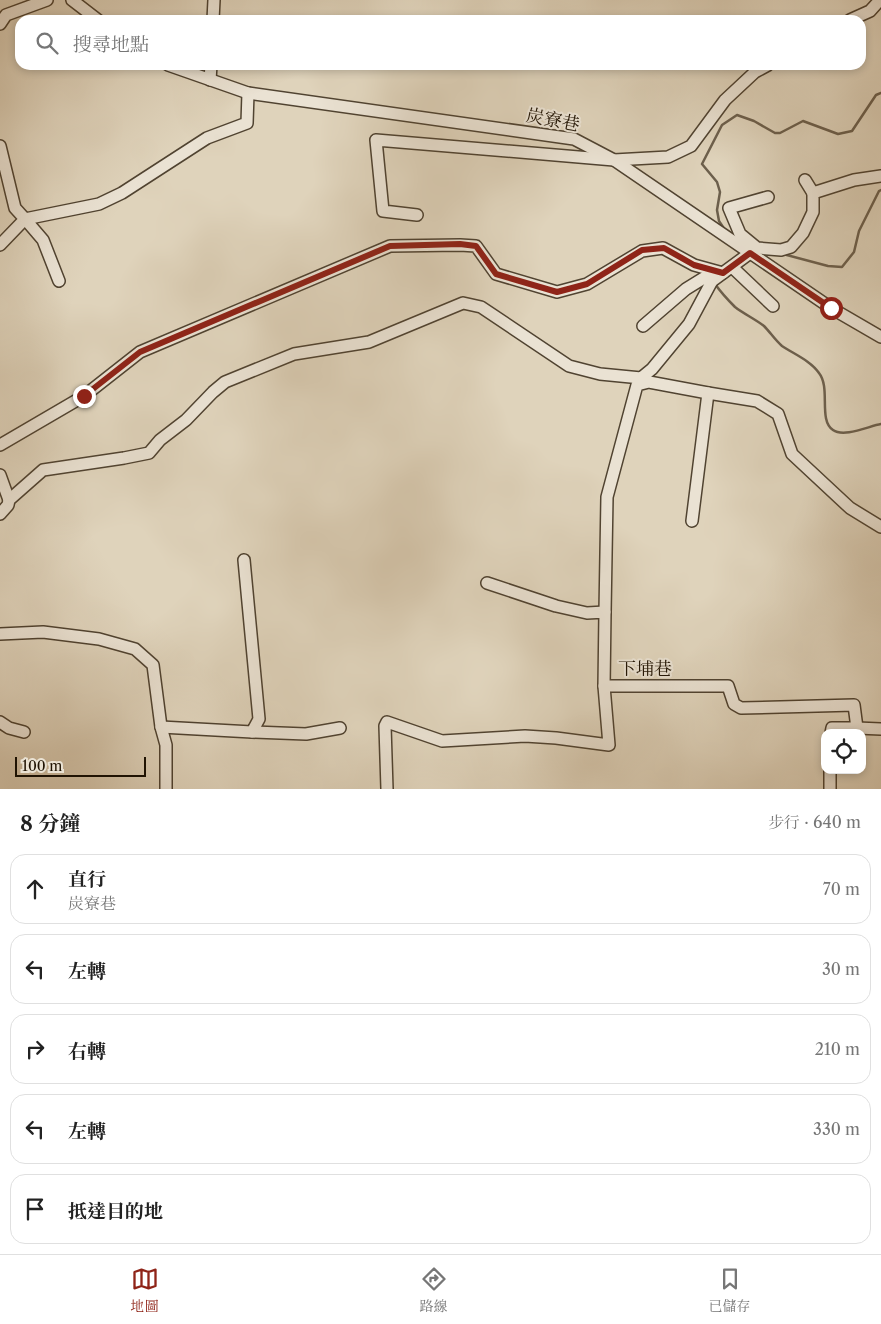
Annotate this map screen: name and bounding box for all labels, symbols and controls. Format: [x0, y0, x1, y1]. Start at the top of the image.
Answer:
search box [15, 15, 866, 70]
icon: search [33, 29, 61, 57]
text: 搜尋地點 [73, 33, 149, 56]
street label: 炭寮巷 [524, 104, 582, 136]
route start [820, 297, 843, 320]
route end [73, 385, 96, 408]
street label: 下埔巷 [618, 658, 672, 680]
map controls [821, 729, 866, 774]
button: locate [821, 729, 866, 774]
scale bar [15, 754, 146, 777]
text: 100 m [22, 757, 62, 775]
text: 8 分鐘 [20, 811, 80, 836]
text: 步行 · 640 m [768, 812, 861, 832]
text: 直行 [68, 868, 106, 891]
icon: ahead [21, 875, 49, 903]
text: 70 m [823, 879, 860, 899]
text: 炭寮巷 [68, 893, 116, 913]
icon: left [21, 955, 49, 983]
text: 30 m [822, 959, 860, 979]
text: 左轉 [68, 960, 106, 983]
icon: right [21, 1035, 49, 1063]
text: 210 m [815, 1039, 860, 1059]
text: 右轉 [68, 1040, 106, 1063]
icon: left [21, 1115, 49, 1143]
text: 330 m [813, 1119, 860, 1139]
text: 左轉 [68, 1120, 106, 1143]
icon: arrive [21, 1195, 49, 1223]
text: 抵達目的地 [68, 1200, 163, 1223]
tab: 地圖 [131, 1265, 159, 1315]
tab: 路線 [420, 1265, 448, 1315]
tab: 已儲存 [709, 1265, 751, 1315]

